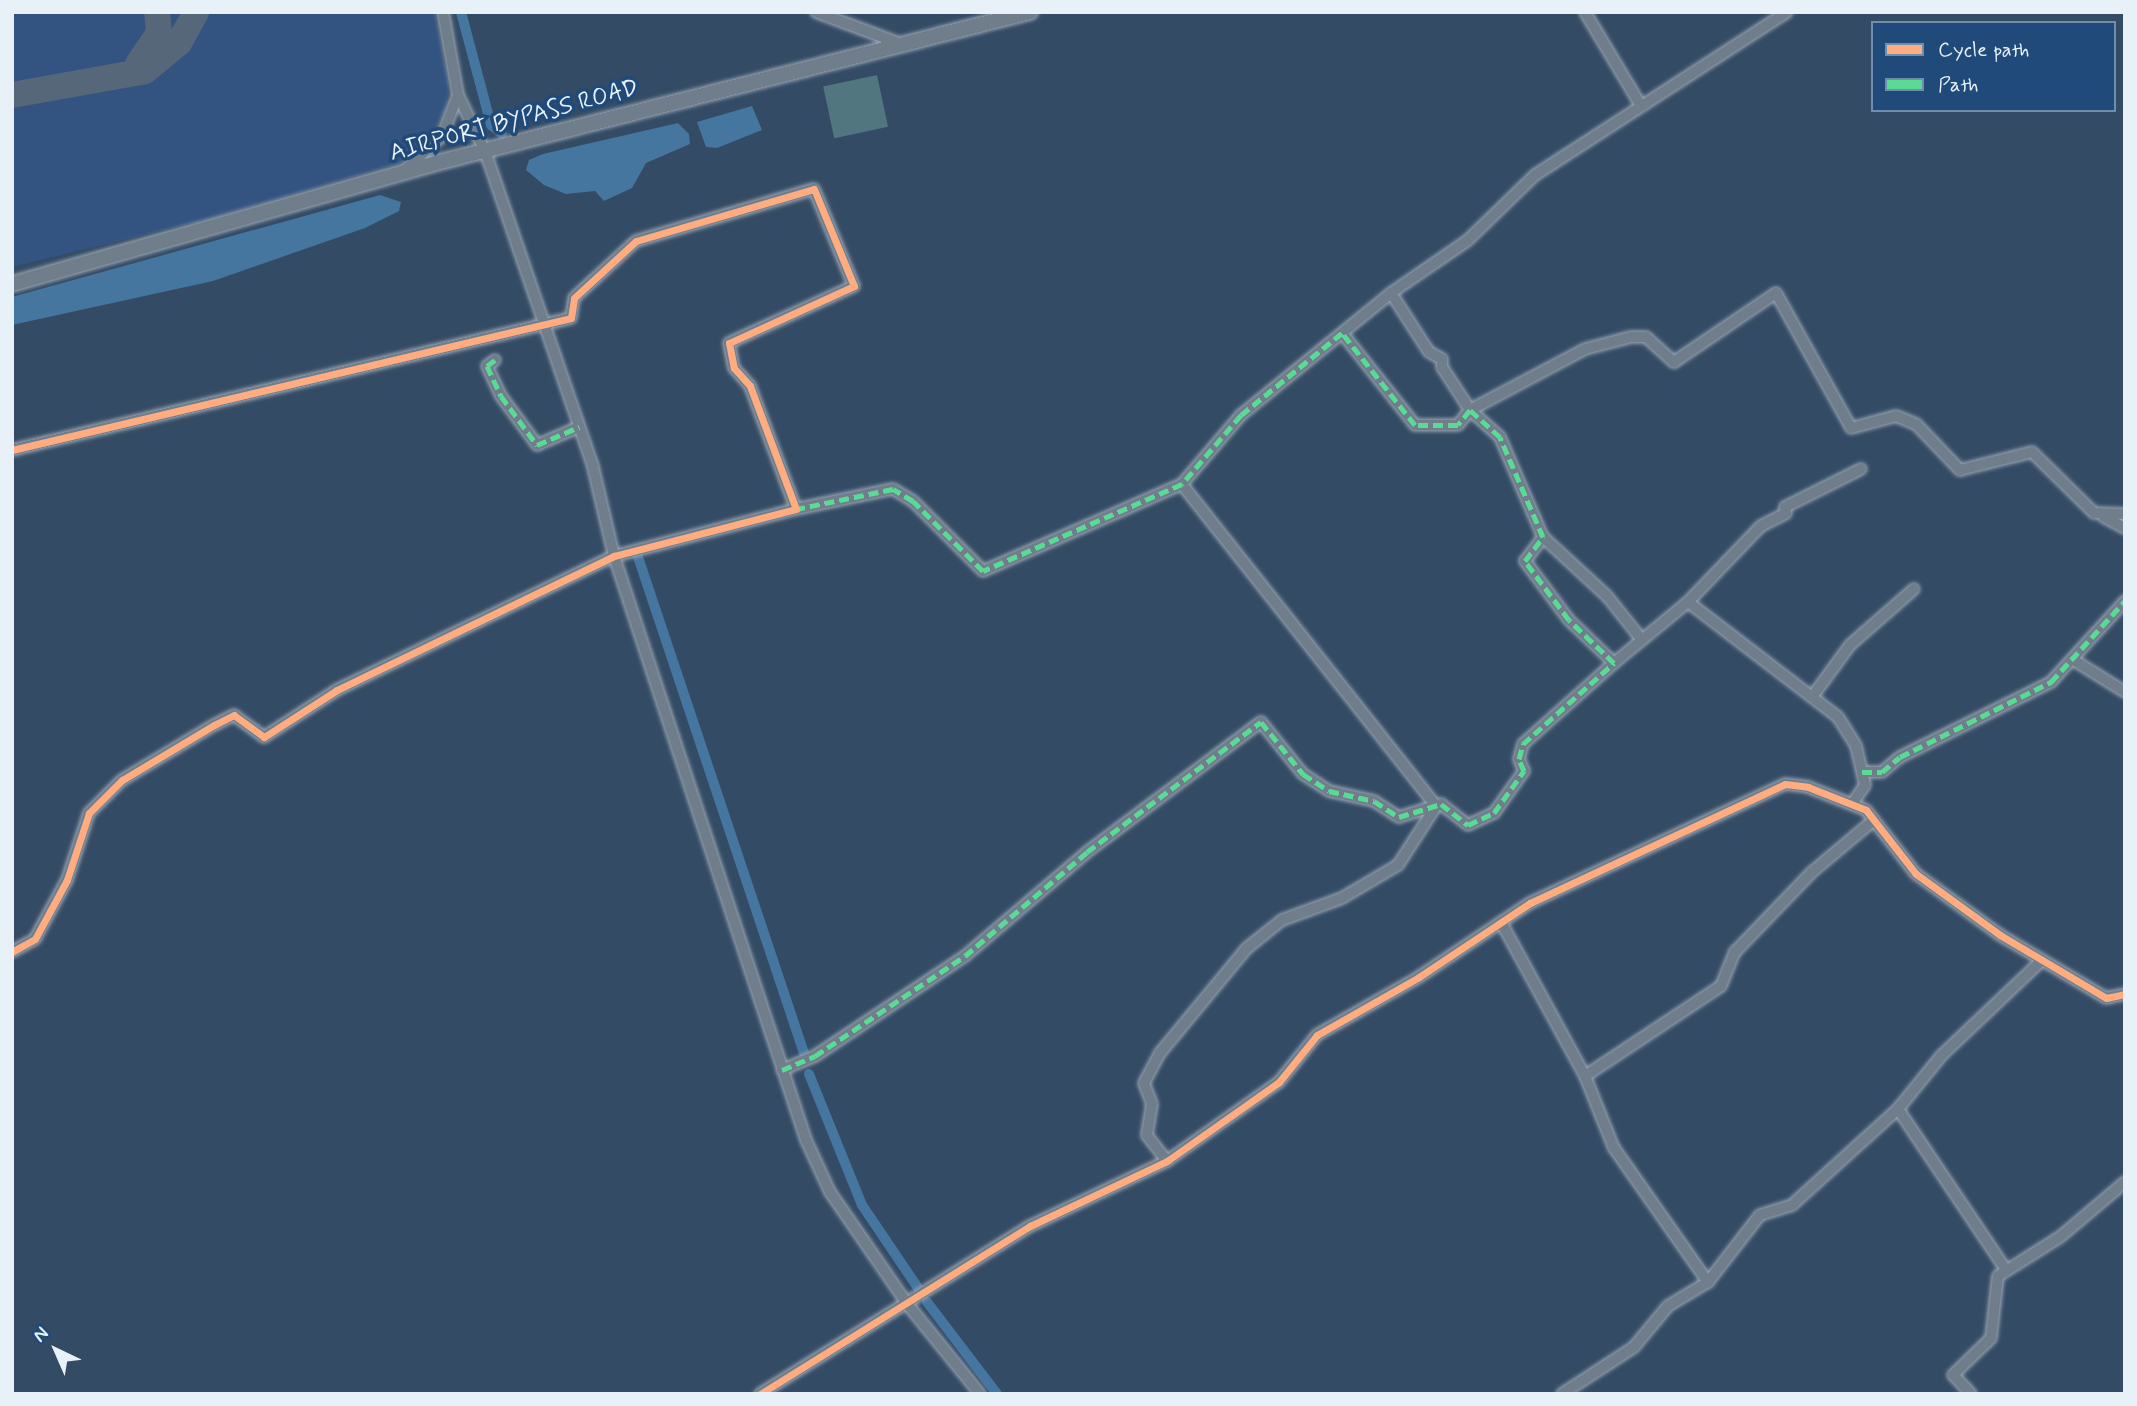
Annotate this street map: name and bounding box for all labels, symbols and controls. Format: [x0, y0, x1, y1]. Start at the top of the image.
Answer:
legend [1871, 21, 2116, 112]
text: Cycle path [1938, 36, 2029, 64]
text: Path [1938, 71, 1978, 99]
street label: AIRPORT BYPASS ROAD [386, 74, 642, 168]
north arrow [21, 1315, 91, 1385]
text: N [28, 1321, 54, 1348]

